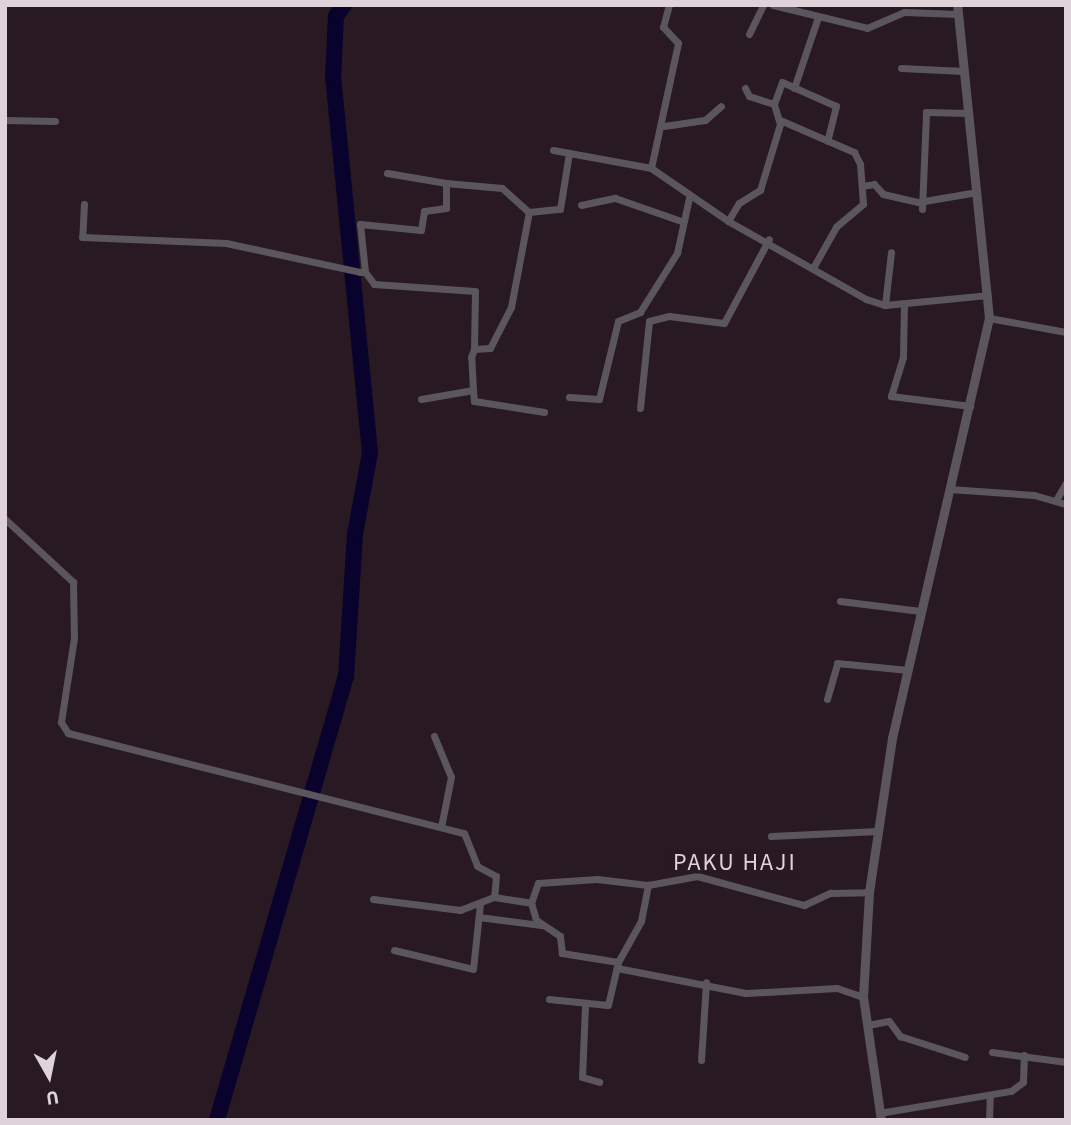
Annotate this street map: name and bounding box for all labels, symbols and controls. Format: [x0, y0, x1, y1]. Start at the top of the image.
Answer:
district label: PAKU HAJI [674, 849, 796, 877]
north arrow [14, 1041, 84, 1111]
text: U [44, 1083, 61, 1112]

